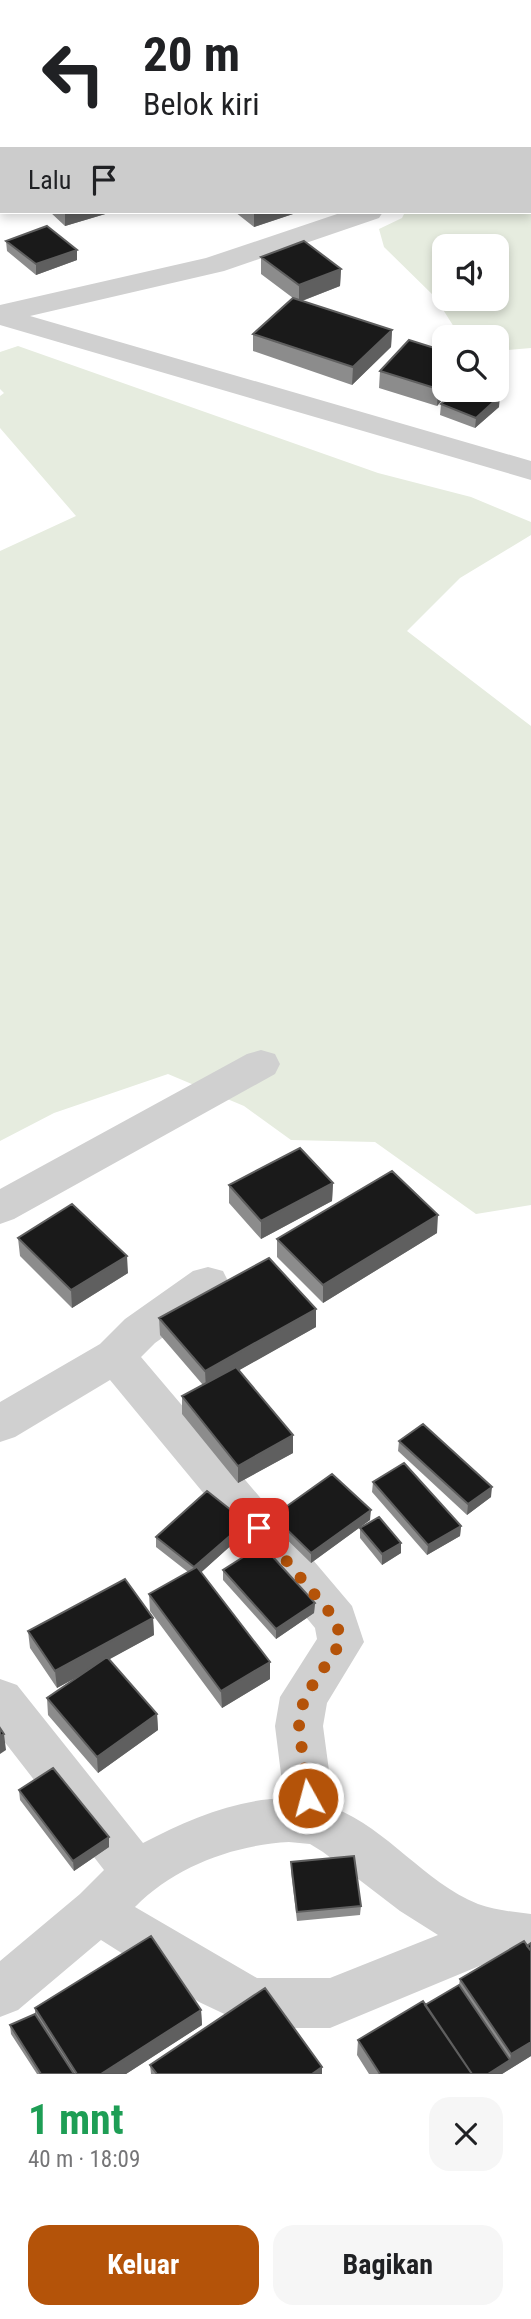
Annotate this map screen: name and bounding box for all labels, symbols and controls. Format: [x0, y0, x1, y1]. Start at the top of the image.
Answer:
text: 20 m [143, 26, 240, 83]
icon: left [28, 28, 119, 119]
text: Belok kiri [143, 85, 260, 123]
icon: arrive [85, 161, 123, 199]
text: Lalu [28, 165, 71, 195]
map controls [432, 234, 509, 402]
button: sound [432, 234, 509, 311]
button: search [432, 325, 509, 402]
pin [229, 1498, 289, 1558]
icon: arrive [240, 1509, 278, 1547]
position arrow [271, 1761, 345, 1835]
text: 1 mnt [28, 2095, 124, 2144]
button: close [429, 2097, 503, 2171]
text: 40 m · 18:09 [28, 2146, 140, 2173]
button: Keluar [28, 2225, 259, 2305]
button: Bagikan [273, 2225, 503, 2305]

